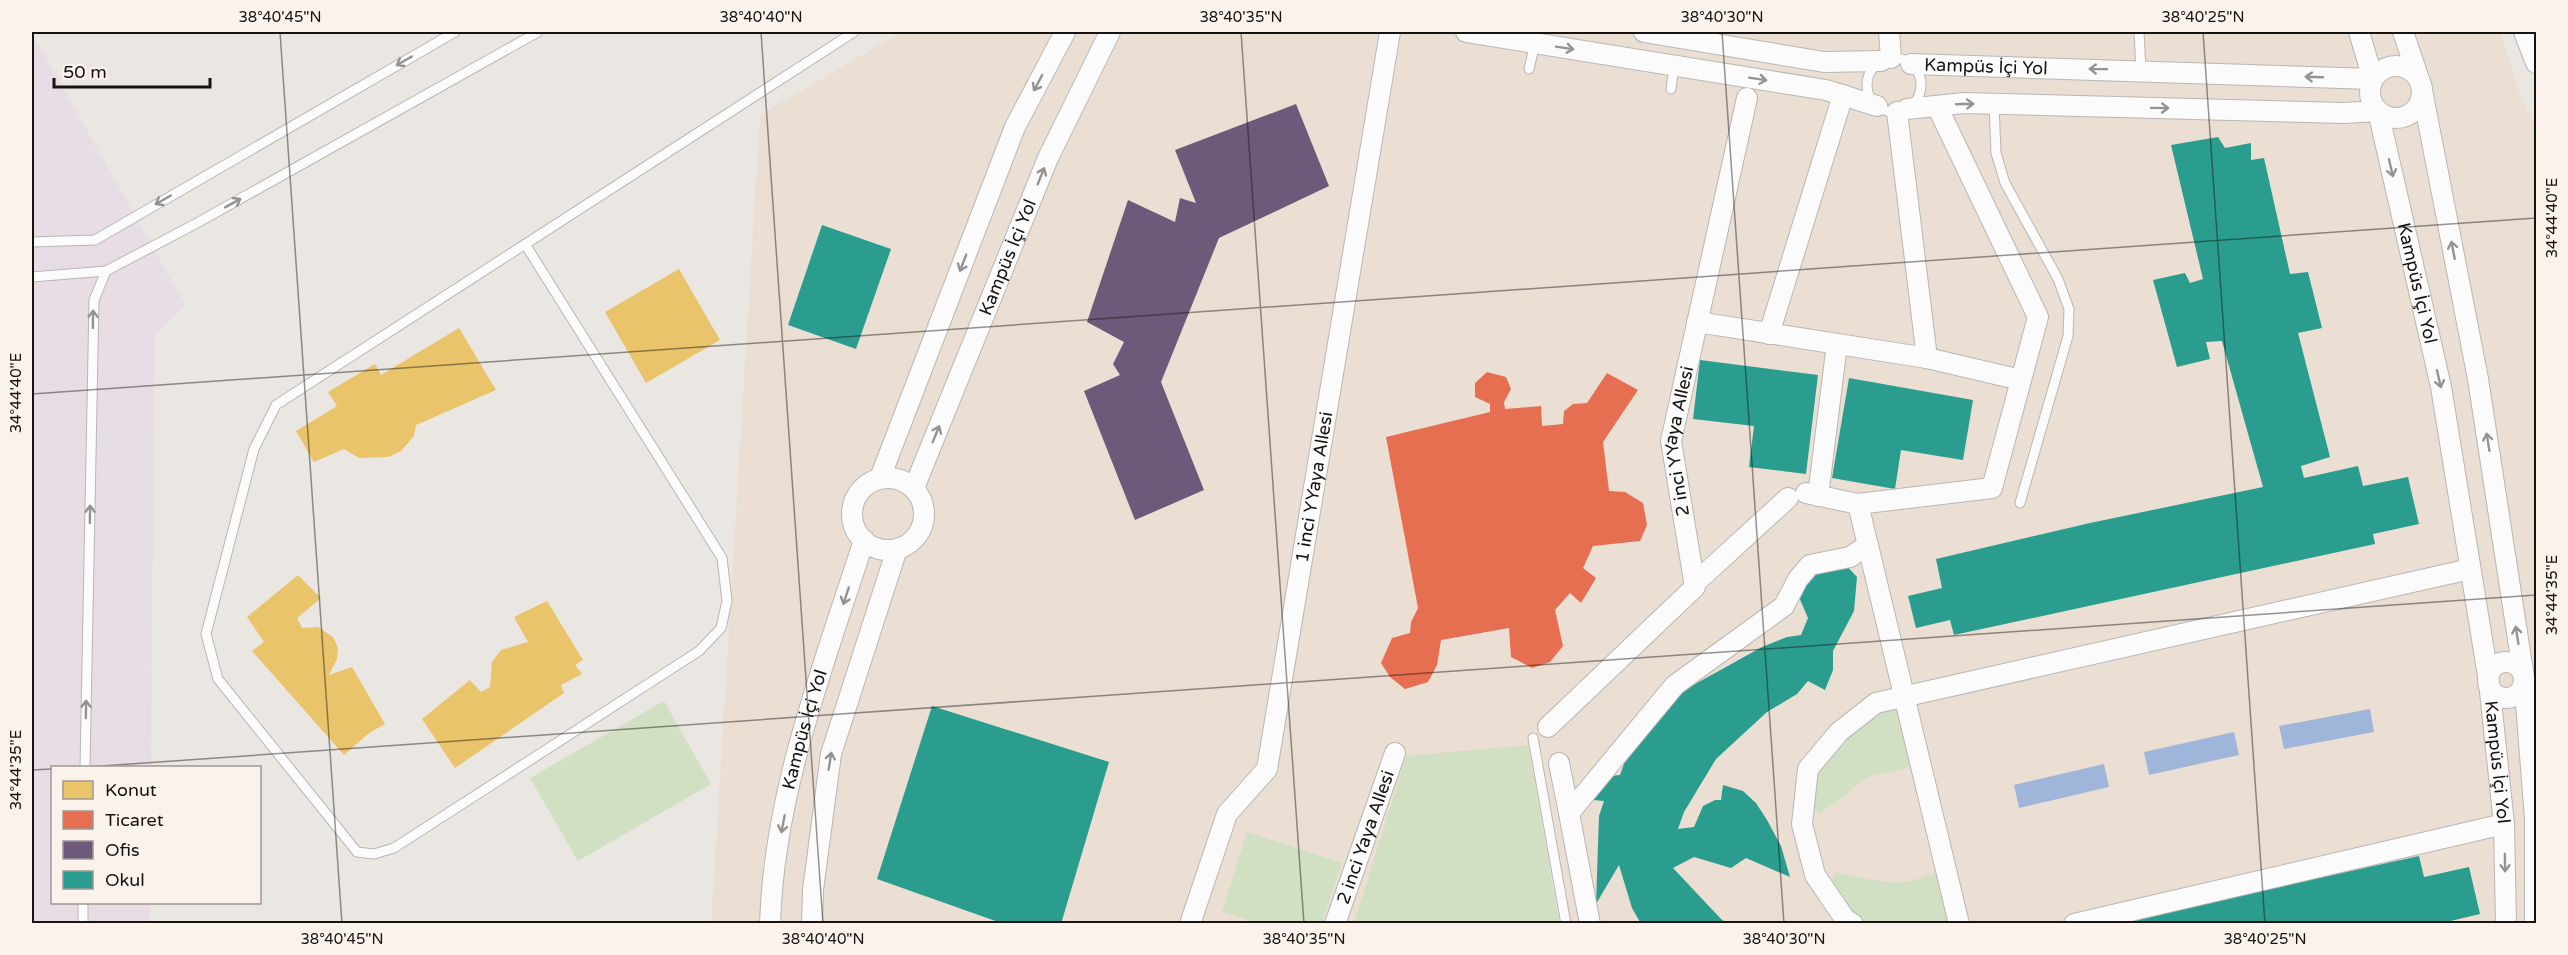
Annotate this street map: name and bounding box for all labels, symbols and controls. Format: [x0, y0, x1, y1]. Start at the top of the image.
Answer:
text: 38°40'45"N [238, 8, 322, 26]
text: 38°40'40"N [719, 8, 803, 26]
text: 38°40'35"N [1199, 8, 1283, 26]
text: 38°40'30"N [1680, 8, 1764, 26]
text: 38°40'25"N [2161, 8, 2245, 26]
one-way arrow [1555, 42, 1575, 53]
scale bar [54, 51, 210, 89]
street label: Kampüs İçi Yol [1924, 53, 2048, 79]
one-way arrow [396, 56, 414, 67]
text: 50 m [63, 61, 107, 83]
one-way arrow [2089, 63, 2109, 75]
one-way arrow [2305, 71, 2325, 82]
one-way arrow [1032, 74, 1044, 91]
one-way arrow [1747, 74, 1767, 85]
one-way arrow [1955, 98, 1975, 110]
one-way arrow [2149, 102, 2169, 114]
one-way arrow [2386, 158, 2397, 177]
one-way arrow [1036, 167, 1047, 185]
text: 34°44'40"E [2543, 178, 2561, 258]
one-way arrow [155, 195, 172, 207]
street label: Kampüs İçi Yol [974, 196, 1041, 319]
one-way arrow [224, 197, 242, 208]
street label: Kampüs İçi Yol [2393, 220, 2442, 346]
one-way arrow [2447, 241, 2458, 261]
one-way arrow [956, 253, 967, 272]
one-way arrow [87, 310, 99, 330]
text: 34°44'40"E [7, 353, 25, 433]
street label: 2 inci YYaya Allesi [1659, 364, 1698, 518]
one-way arrow [2434, 369, 2446, 388]
street label: 1 inci YYaya Allesi [1291, 410, 1337, 564]
one-way arrow [931, 425, 942, 444]
one-way arrow [2483, 433, 2494, 452]
one-way arrow [84, 505, 96, 525]
text: 34°44'35"E [2543, 555, 2561, 635]
one-way arrow [840, 586, 851, 605]
one-way arrow [2512, 626, 2523, 645]
street label: Kampüs İçi Yol [777, 667, 832, 792]
street label: Kampüs İçi Yol [2480, 699, 2515, 825]
one-way arrow [81, 700, 92, 720]
text: 34°44'35"E [7, 730, 25, 810]
one-way arrow [825, 752, 836, 772]
legend [51, 766, 261, 904]
street label: 2 inci Yaya Allesi [1332, 767, 1399, 907]
text: Konut [105, 779, 157, 801]
text: Ticaret [105, 809, 164, 831]
one-way arrow [777, 814, 788, 833]
text: Ofis [105, 839, 140, 861]
one-way arrow [2499, 852, 2511, 872]
text: Okul [105, 869, 145, 891]
text: 38°40'45"N [300, 930, 384, 948]
text: 38°40'40"N [781, 930, 865, 948]
text: 38°40'35"N [1262, 930, 1346, 948]
text: 38°40'30"N [1742, 930, 1826, 948]
text: 38°40'25"N [2223, 930, 2307, 948]

